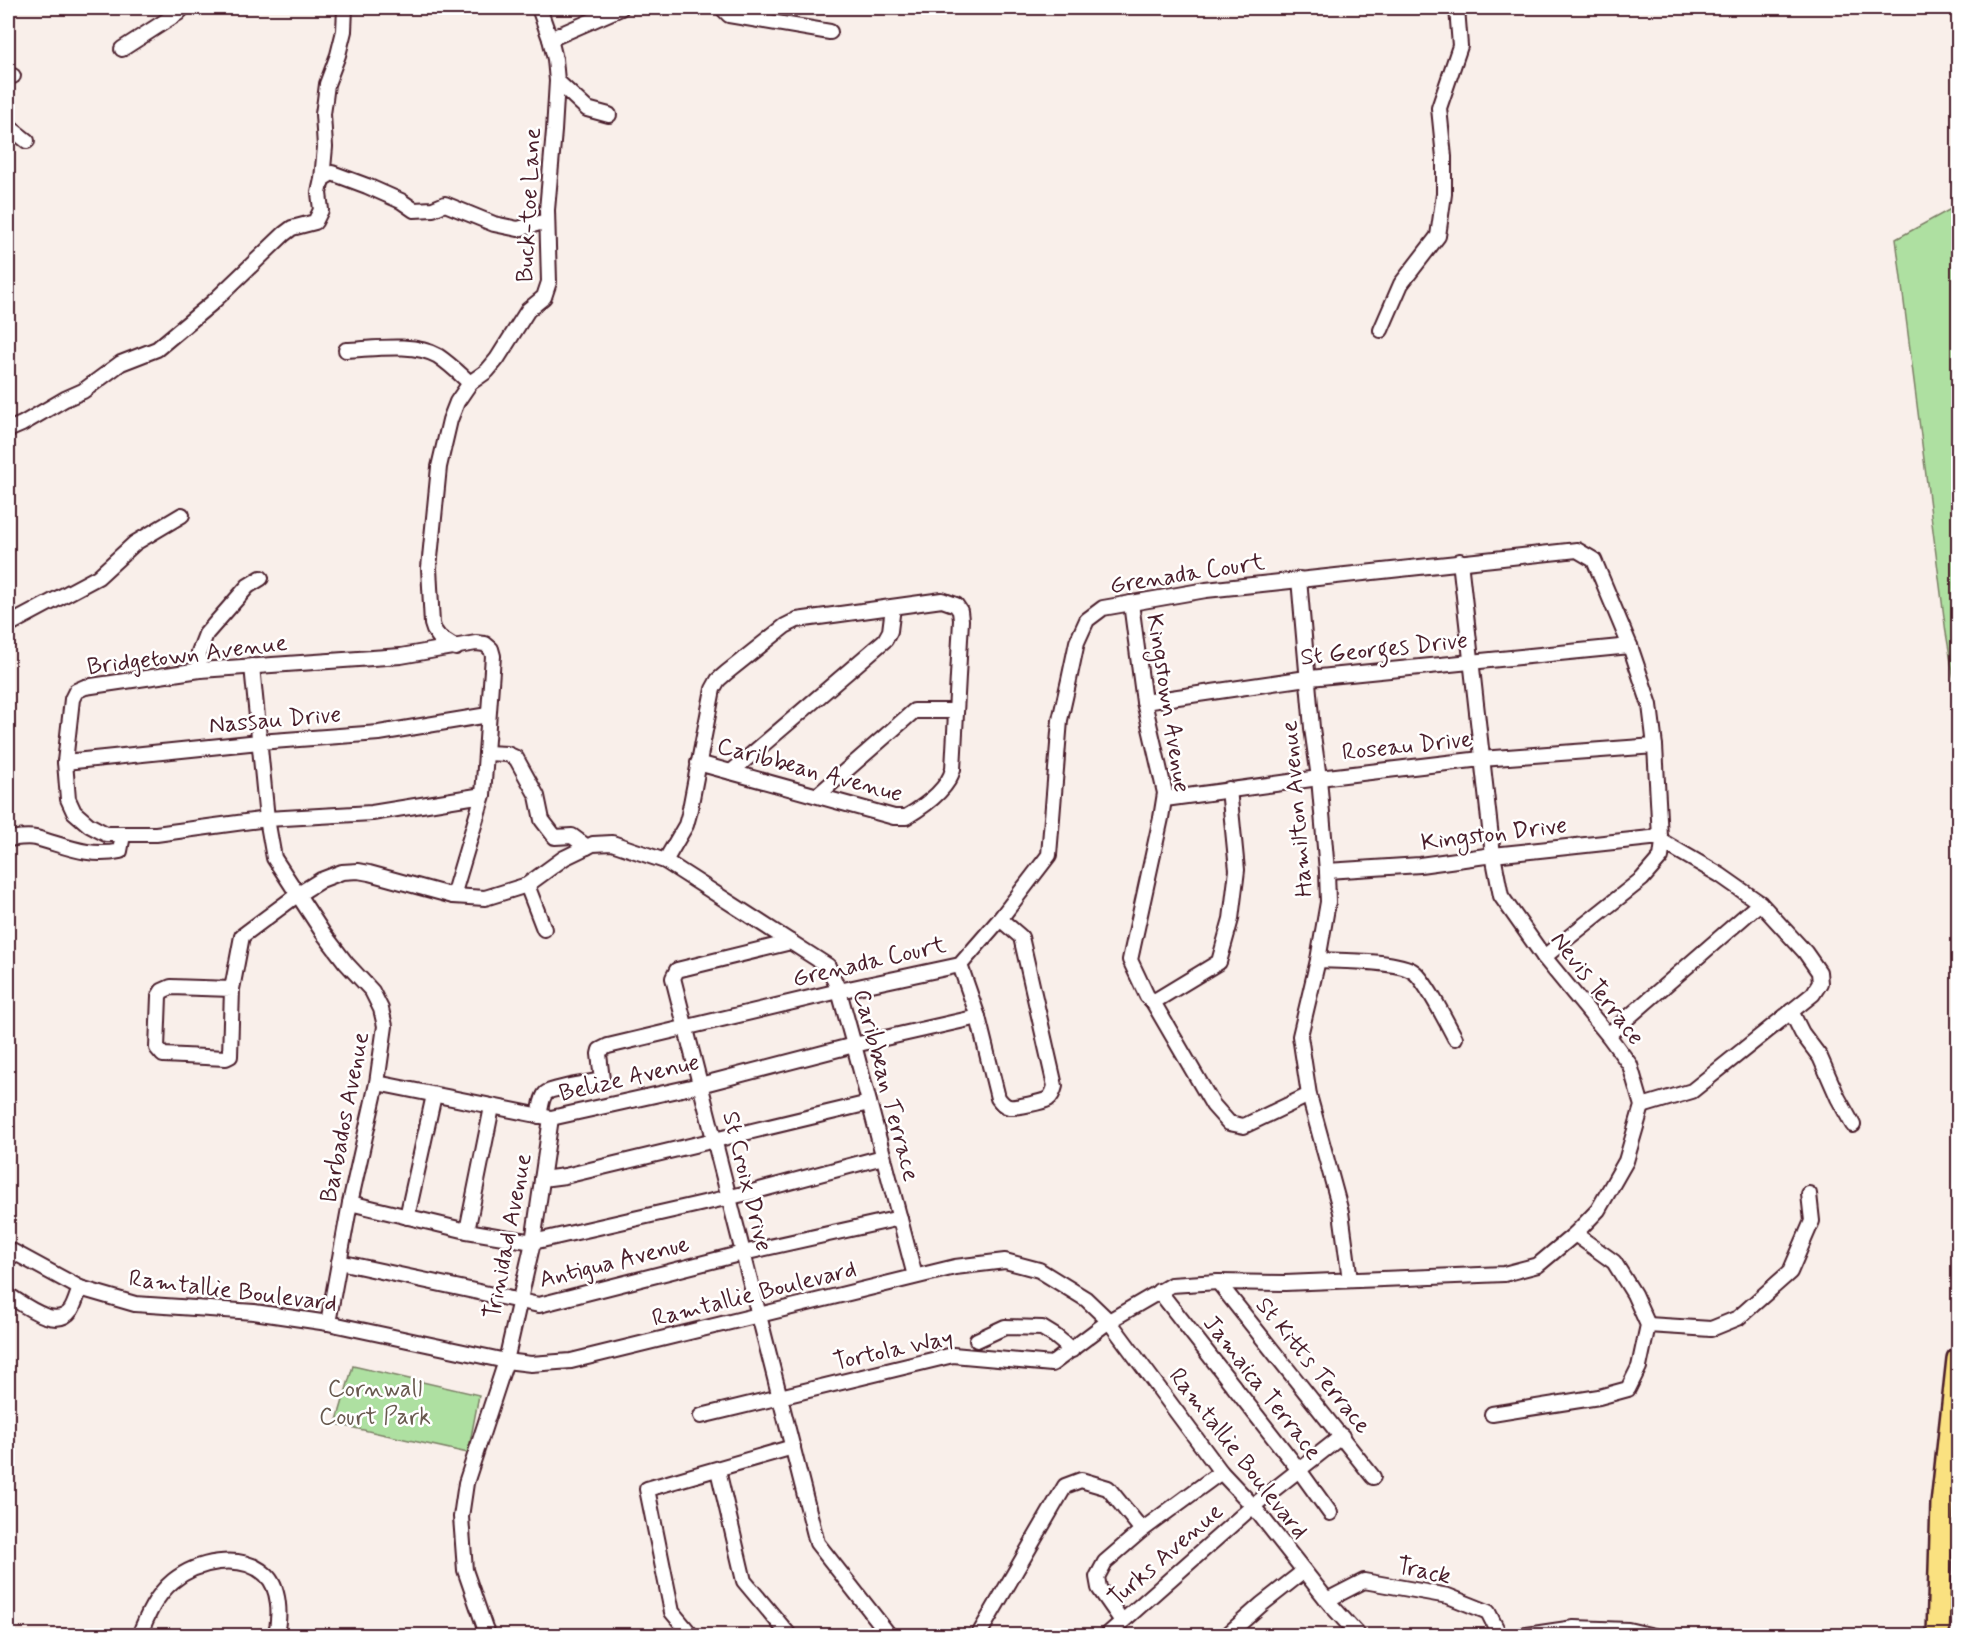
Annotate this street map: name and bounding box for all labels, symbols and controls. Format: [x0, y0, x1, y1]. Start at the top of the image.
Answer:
street label: Buck-toe Lane [510, 127, 549, 283]
street label: Grenada Court [1108, 547, 1267, 602]
street label: Kingstown Avenue [1136, 612, 1197, 795]
street label: St Georges Drive [1299, 625, 1470, 677]
street label: Bridgetown Avenue [85, 628, 289, 683]
street label: Nassau Drive [208, 699, 343, 742]
street label: Hamilton Avenue [1274, 719, 1321, 898]
street label: Roseau Drive [1340, 724, 1474, 769]
street label: Caribbean Avenue [713, 731, 906, 810]
street label: Kingston Drive [1419, 810, 1569, 861]
street label: Nevis Terrace [1543, 926, 1651, 1052]
street label: Grenada Court [790, 930, 949, 995]
street label: Caribbean Terrace [845, 986, 926, 1185]
street label: Barbados Avenue [314, 1029, 377, 1205]
street label: Belize Avenue [556, 1047, 703, 1110]
street label: St Croix Drive [714, 1108, 779, 1255]
street label: Trinidad Avenue [477, 1151, 540, 1322]
street label: Antigua Avenue [536, 1229, 693, 1296]
street label: Ramtallie Boulevard [649, 1254, 860, 1335]
street label: Ramtallie Boulevard [127, 1263, 339, 1320]
street label: St Kitts Terrace [1248, 1291, 1378, 1441]
street label: Jamaica Terrace [1195, 1309, 1328, 1467]
street label: Tortola Way [831, 1323, 956, 1378]
street label: Ramtallie Boulevard [1161, 1362, 1314, 1546]
park label: Cornwall Court Park [319, 1374, 431, 1433]
street label: Turks Avenue [1102, 1496, 1230, 1614]
street label: Track [1394, 1551, 1454, 1592]

